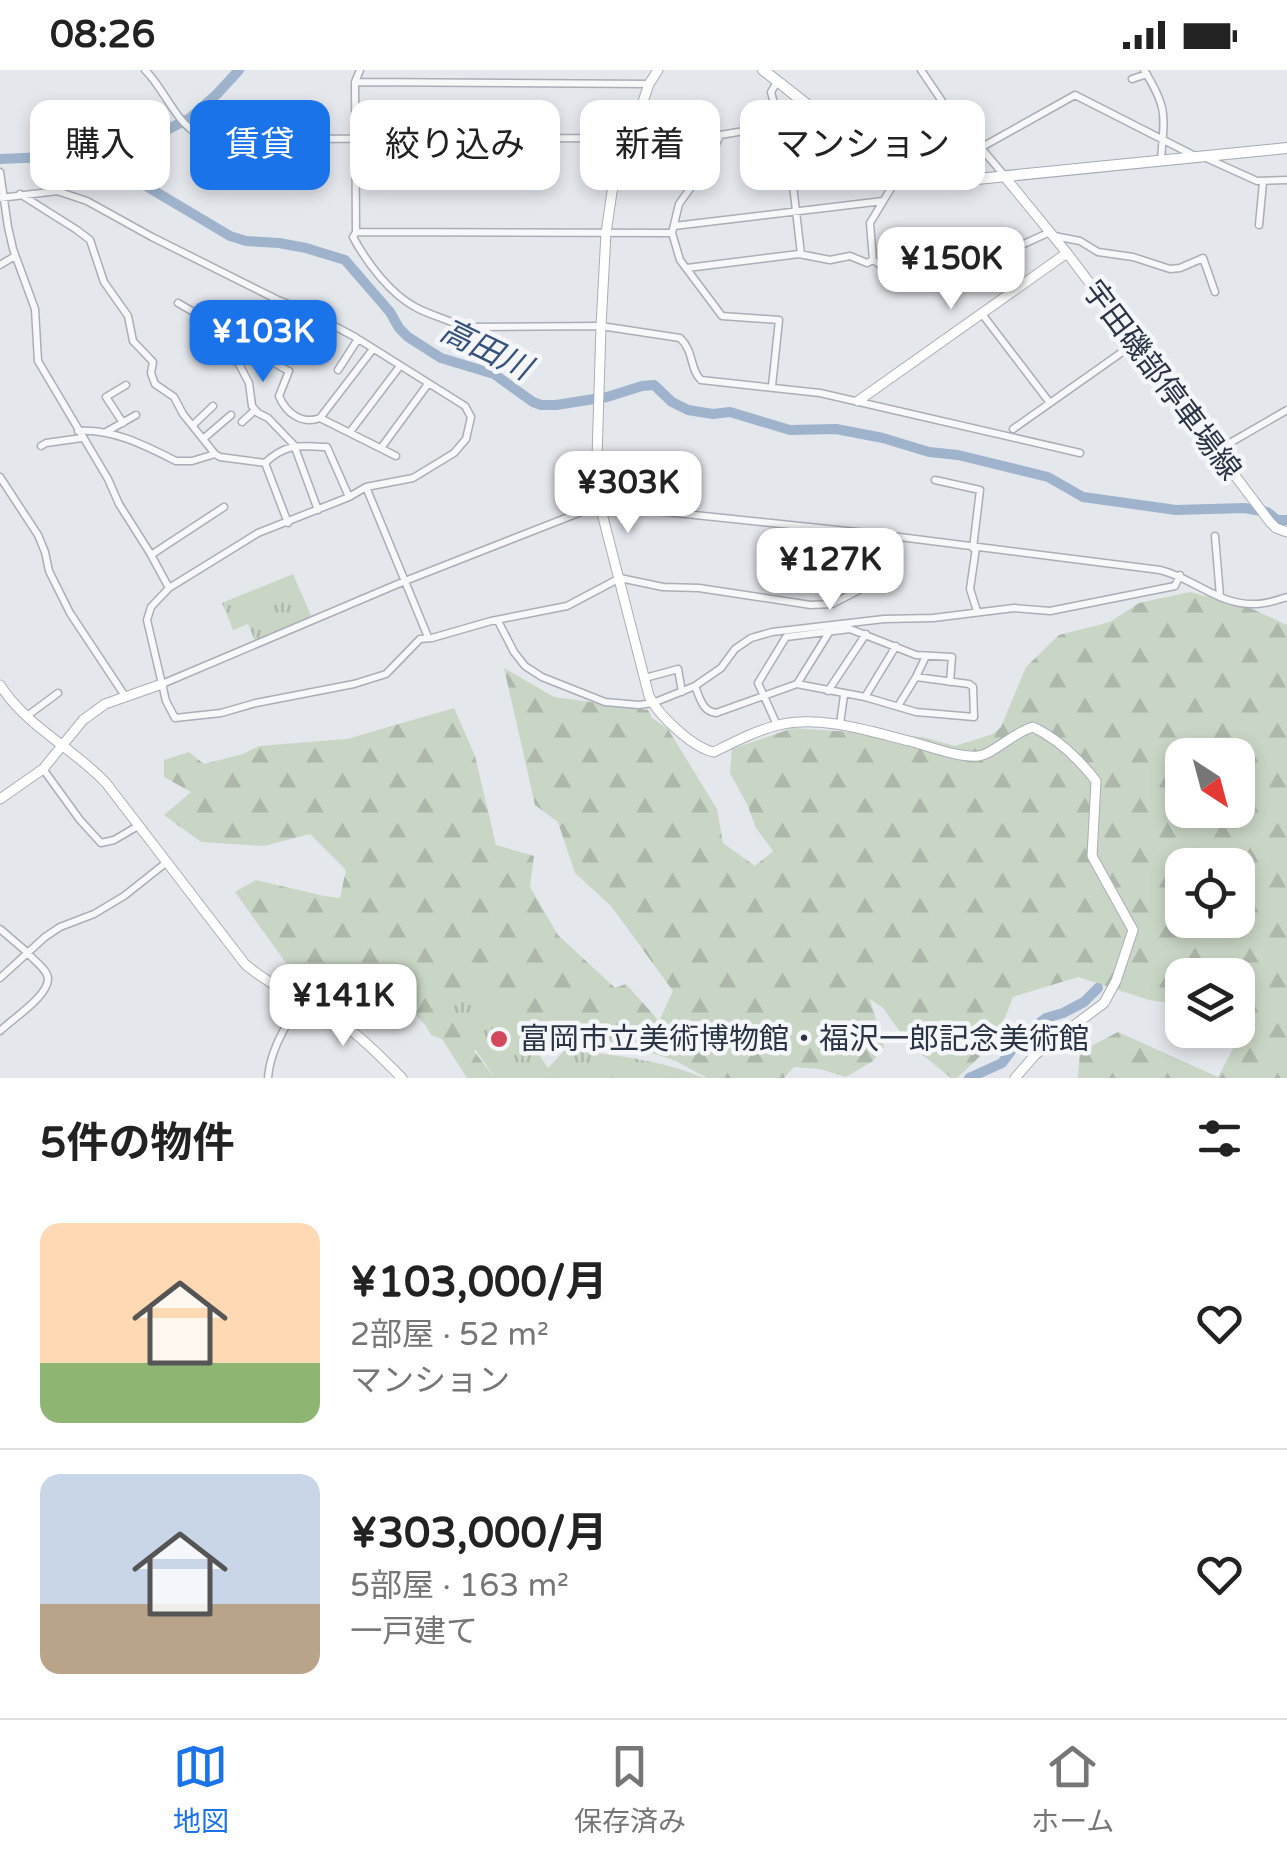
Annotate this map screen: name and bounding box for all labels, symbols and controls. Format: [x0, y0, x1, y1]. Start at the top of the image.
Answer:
text: 08:26 [50, 12, 155, 58]
chip: 購入 [30, 100, 170, 190]
chip: 賃貸 [190, 100, 330, 190]
chip: 絞り込み [350, 100, 560, 190]
chip: 新着 [580, 100, 720, 190]
chip: マンション [740, 100, 985, 190]
pin: ¥150K [881, 227, 1021, 312]
text: ¥150K [900, 240, 1002, 278]
street label: 宇田磯部停車場線 [1075, 273, 1249, 487]
pin: ¥103K [193, 300, 333, 385]
water label: 高田川 [434, 312, 540, 389]
text: ¥103K [212, 313, 314, 351]
pin: ¥303K [558, 451, 698, 536]
text: ¥303K [577, 464, 679, 502]
pin: ¥127K [760, 528, 900, 613]
text: ¥127K [779, 541, 881, 579]
north arrow [1165, 738, 1255, 828]
map controls [1165, 738, 1255, 1048]
button: locate [1165, 848, 1255, 938]
button: layers [1165, 958, 1255, 1048]
pin: ¥141K [273, 964, 413, 1049]
text: ¥141K [292, 977, 394, 1015]
place label: 富岡市立美術博物館・福沢一郎記念美術館 [519, 1021, 1089, 1058]
marker: 富岡市立美術博物館・福沢一郎記念美術館 [488, 1028, 510, 1050]
icon: filters [1192, 1111, 1247, 1166]
text: 5件の物件 [40, 1118, 234, 1169]
text: ¥103,000/月 [350, 1257, 607, 1308]
icon: home [120, 1263, 240, 1383]
icon: heart [1192, 1296, 1247, 1351]
text: 2部屋 · 52 m² [350, 1316, 549, 1354]
text: マンション [350, 1362, 510, 1400]
text: ¥303,000/月 [350, 1508, 607, 1559]
icon: home [120, 1514, 240, 1634]
icon: heart [1192, 1547, 1247, 1602]
text: 5部屋 · 163 m² [350, 1567, 569, 1605]
text: 一戸建て [350, 1613, 478, 1651]
tab: 地図 [173, 1739, 229, 1839]
tab: 保存済み [574, 1739, 686, 1839]
tab: ホーム [1031, 1739, 1114, 1839]

